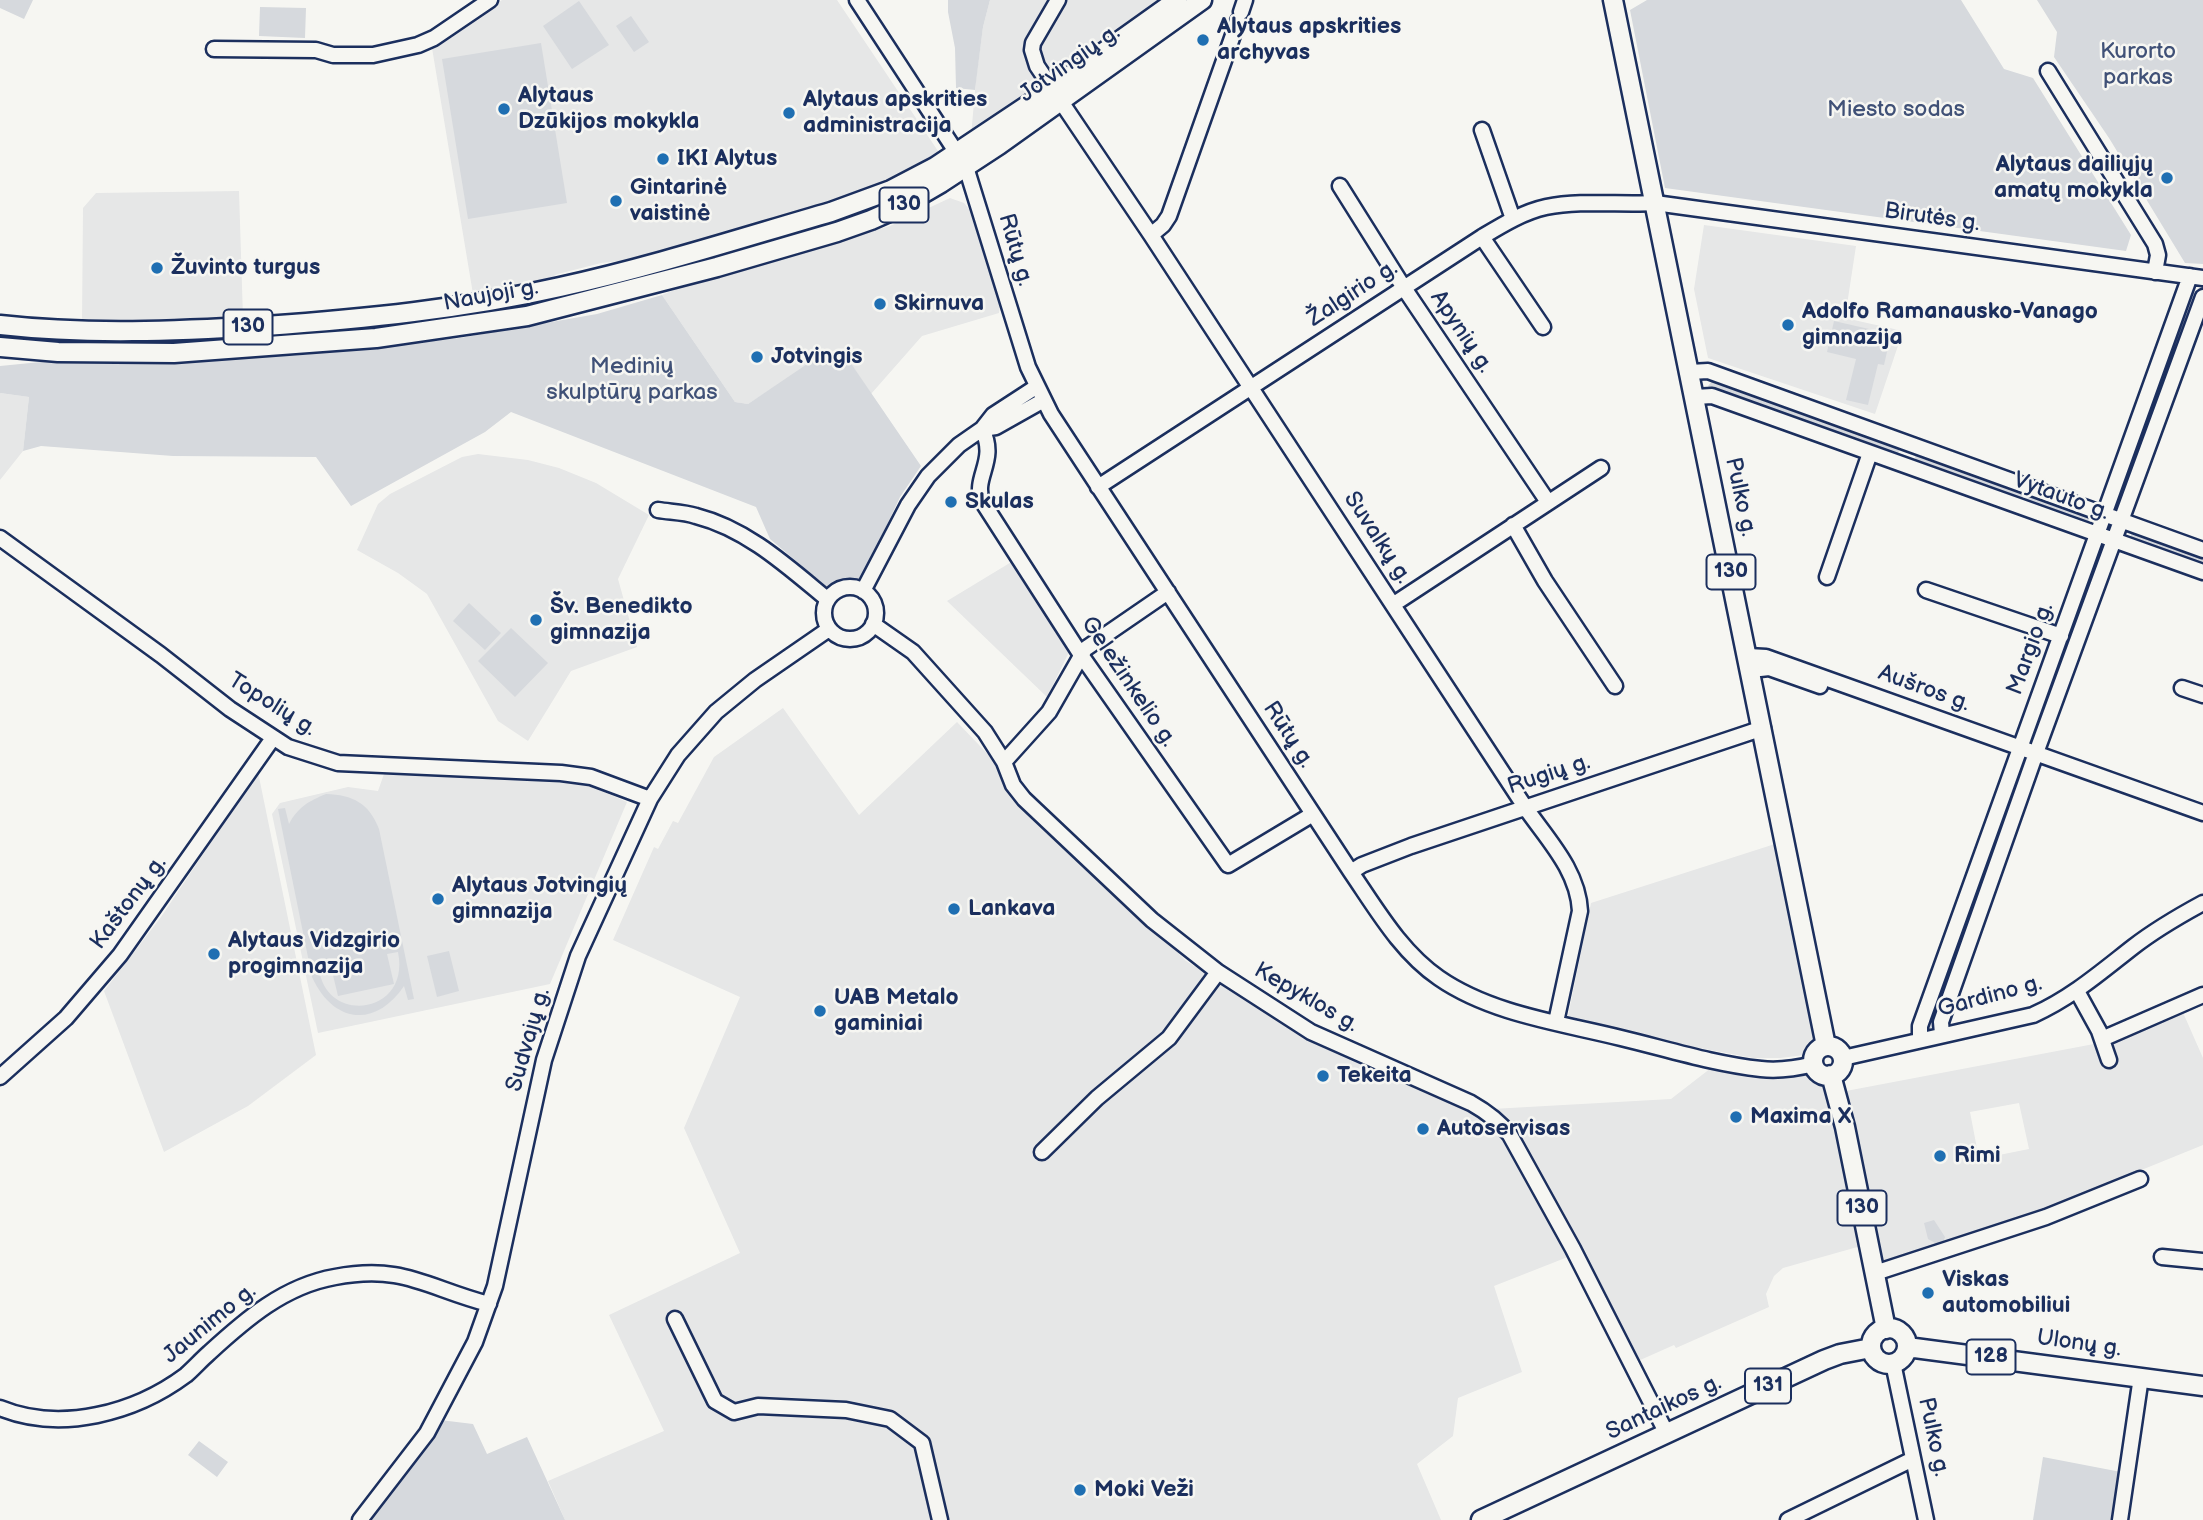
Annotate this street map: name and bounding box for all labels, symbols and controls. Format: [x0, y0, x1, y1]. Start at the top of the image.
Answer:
place label: Alytaus apskrities archyvas [1217, 13, 1401, 67]
street label: Jotvingių g. [1014, 19, 1126, 109]
marker: Alytaus apskrities archyvas [1195, 32, 1211, 48]
park label: Kurorto parkas [2100, 38, 2176, 92]
place label: Alytaus Dzūkijos mokykla [518, 82, 700, 136]
place label: Alytaus apskrities administracija [803, 86, 987, 140]
park label: Miesto sodas [1827, 96, 1965, 124]
marker: Alytaus Dzūkijos mokykla [496, 101, 512, 117]
marker: Alytaus apskrities administracija [781, 105, 797, 121]
place label: IKI Alytus [677, 145, 777, 173]
marker: IKI Alytus [655, 151, 671, 167]
place label: Alytaus dailiųjų amatų mokykla [1994, 151, 2153, 205]
marker: Alytaus dailiųjų amatų mokykla [2159, 170, 2175, 186]
place label: Gintarinė vaistinė [630, 174, 727, 228]
road number: 130 [880, 188, 928, 222]
marker: Gintarinė vaistinė [608, 193, 624, 209]
street label: Birutės g. [1882, 198, 1982, 238]
street label: Rūtų g. [992, 211, 1038, 289]
place label: Žuvinto turgus [171, 254, 320, 282]
street label: Žalgirio g. [1303, 255, 1403, 333]
marker: Žuvinto turgus [149, 260, 165, 276]
street label: Naujoji g. [441, 274, 541, 318]
street label: Apynių g. [1423, 286, 1499, 378]
place label: Skirnuva [894, 290, 984, 318]
marker: Skirnuva [872, 296, 888, 312]
place label: Adolfo Ramanausko-Vanago gimnazija [1802, 298, 2098, 352]
road number: 130 [224, 310, 272, 344]
marker: Adolfo Ramanausko-Vanago gimnazija [1780, 317, 1796, 333]
place label: Jotvingis [771, 343, 863, 371]
marker: Jotvingis [749, 349, 765, 365]
park label: Medinių skulptūrų parkas [546, 353, 718, 407]
street label: Pulko g. [1718, 455, 1762, 539]
street label: Vytauto g. [2009, 467, 2113, 527]
street label: Suvalkų g. [1337, 487, 1417, 589]
place label: Skulas [965, 488, 1034, 516]
marker: Skulas [943, 494, 959, 510]
road number: 130 [1706, 554, 1756, 590]
place label: Šv. Benedikto gimnazija [550, 593, 693, 647]
street label: Margio g. [2002, 599, 2060, 699]
marker: Šv. Benedikto gimnazija [528, 612, 544, 628]
street label: Geležinkelio g. [1074, 612, 1182, 752]
street label: Aušros g. [1874, 660, 1974, 718]
street label: Topolių g. [223, 667, 321, 743]
street label: Rūtų g. [1256, 697, 1320, 773]
street label: Rugių g. [1504, 749, 1594, 801]
street label: Kaštonų g. [85, 851, 173, 955]
place label: Alytaus Jotvingių gimnazija [452, 872, 627, 926]
marker: Alytaus Jotvingių gimnazija [430, 891, 446, 907]
place label: Lankava [968, 895, 1055, 923]
marker: Lankava [946, 901, 962, 917]
place label: Alytaus Vidzgirio progimnazija [228, 927, 400, 981]
marker: Alytaus Vidzgirio progimnazija [206, 946, 222, 962]
street label: Kepyklos g. [1249, 957, 1363, 1039]
street label: Gardino g. [1935, 970, 2045, 1024]
place label: UAB Metalo gaminiai [834, 984, 959, 1038]
street label: Sudvajų g. [501, 985, 557, 1095]
marker: UAB Metalo gaminiai [812, 1003, 828, 1019]
place label: Tekeita [1337, 1062, 1412, 1090]
marker: Tekeita [1315, 1068, 1331, 1084]
place label: Maxima X [1750, 1103, 1851, 1131]
marker: Maxima X [1728, 1109, 1744, 1125]
place label: Autoservisas [1437, 1115, 1570, 1143]
marker: Autoservisas [1415, 1121, 1431, 1137]
place label: Rimi [1954, 1142, 2001, 1170]
marker: Rimi [1932, 1148, 1948, 1164]
road number: 130 [1838, 1190, 1886, 1226]
place label: Viskas automobiliui [1942, 1266, 2070, 1320]
street label: Jaunimo g. [158, 1278, 262, 1370]
marker: Viskas automobiliui [1920, 1285, 1936, 1301]
street label: Ulonų g. [2035, 1324, 2123, 1364]
road number: 128 [1966, 1340, 2016, 1374]
road number: 131 [1745, 1368, 1791, 1404]
street label: Santaikos g. [1602, 1369, 1726, 1447]
street label: Pulko g. [1911, 1395, 1955, 1479]
place label: Moki Veži [1094, 1476, 1194, 1504]
marker: Moki Veži [1072, 1482, 1088, 1498]

